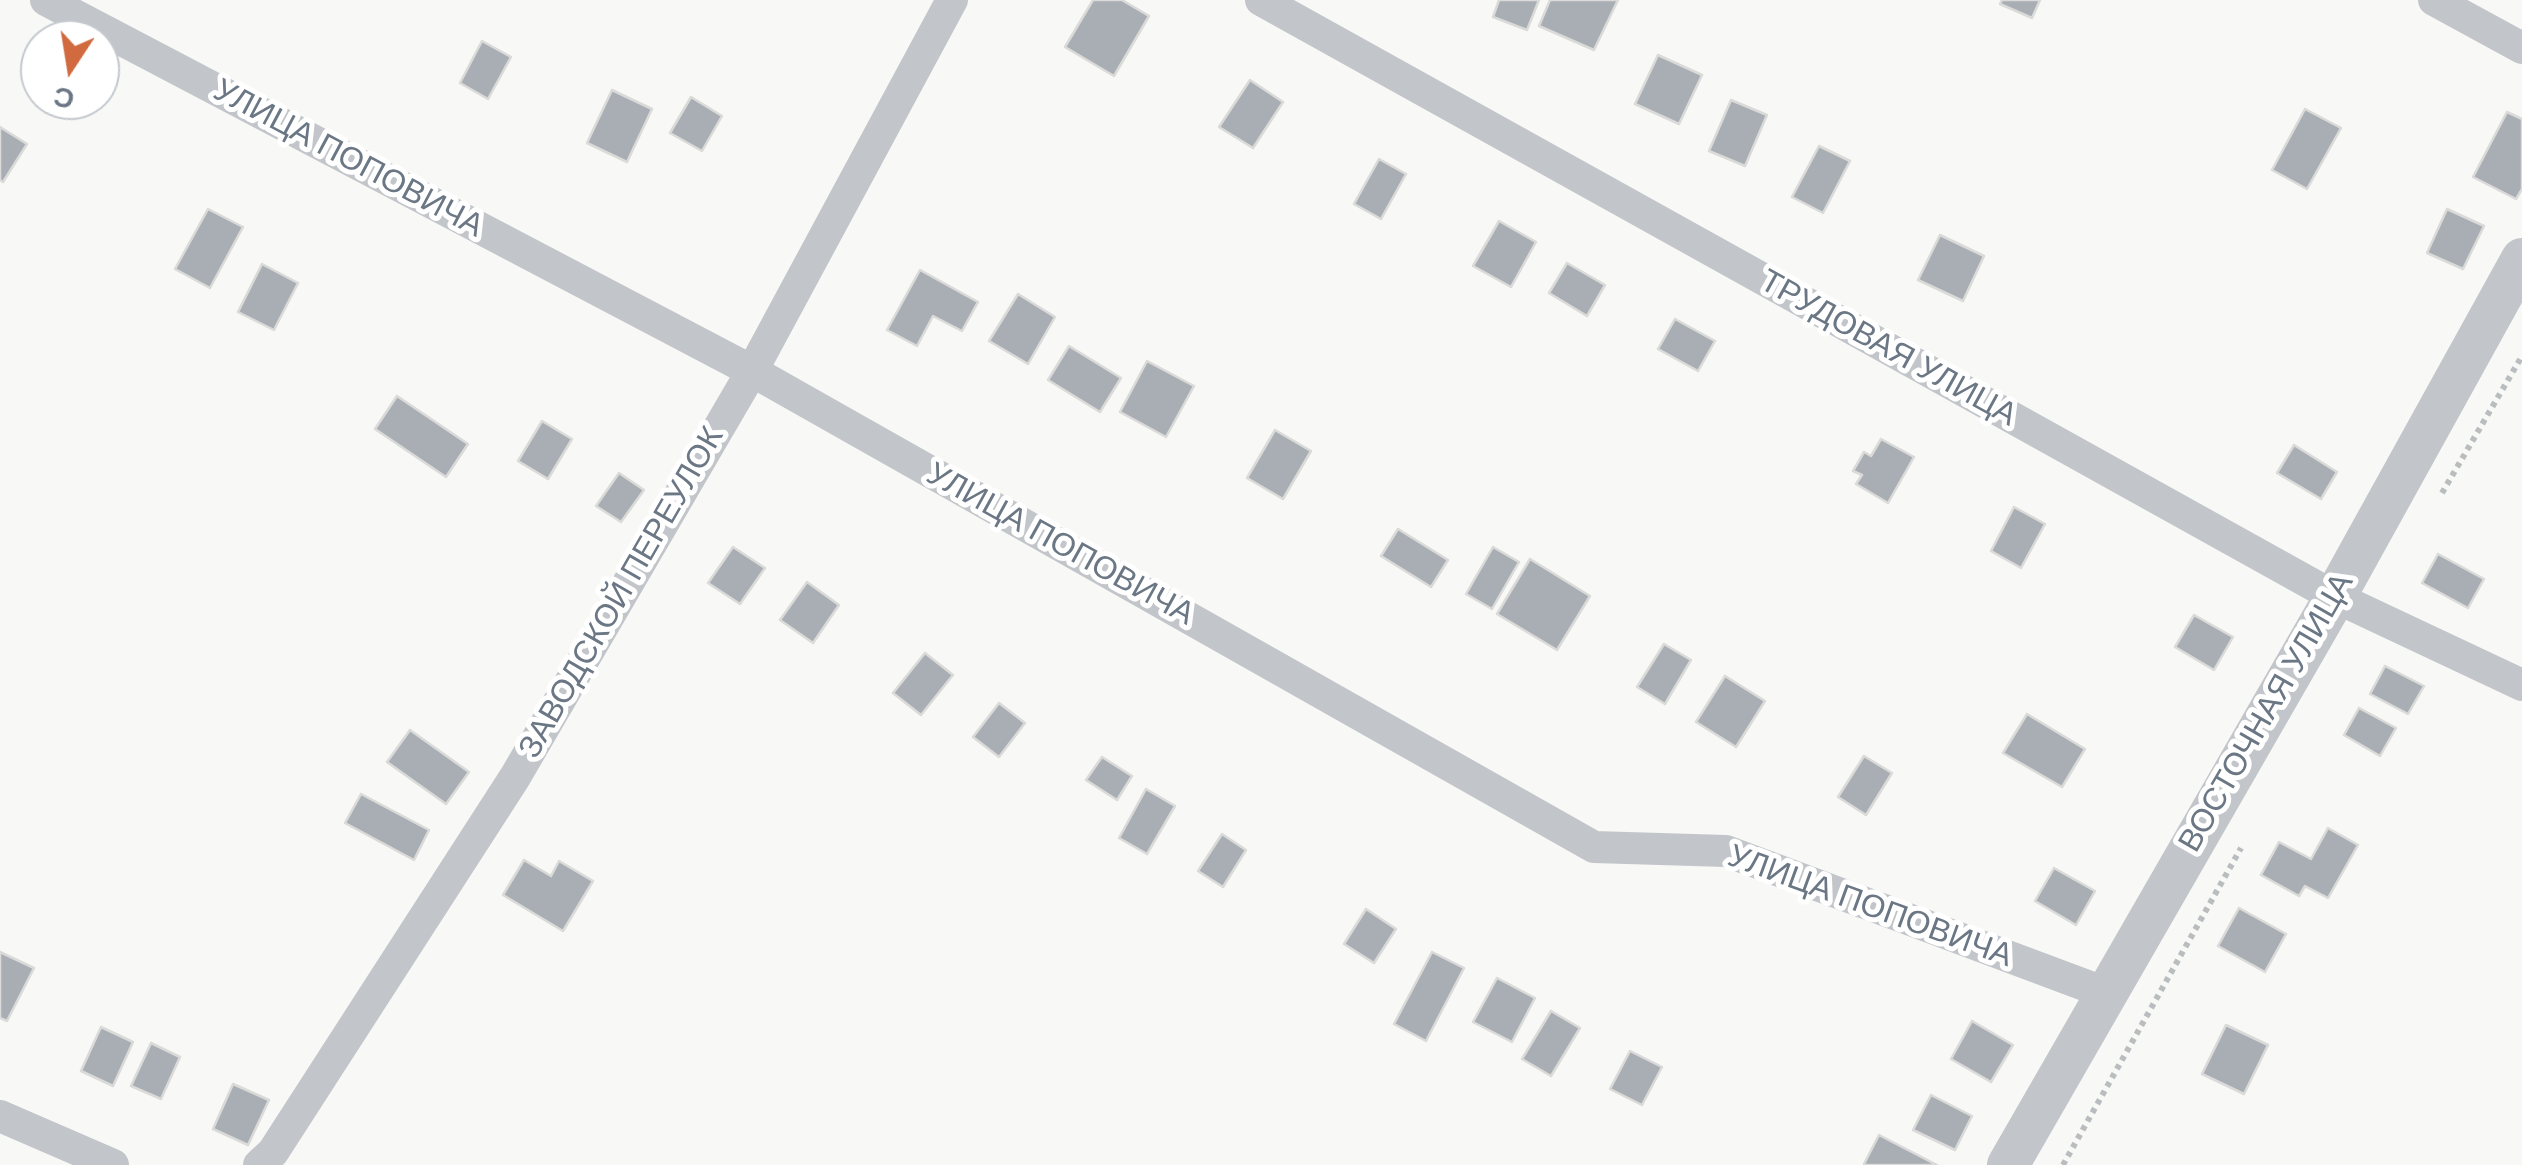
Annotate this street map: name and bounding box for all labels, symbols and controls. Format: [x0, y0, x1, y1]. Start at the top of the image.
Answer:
north arrow [20, 20, 120, 120]
street label: УЛИЦА ПОПОВИЧА [207, 72, 489, 246]
text: С [51, 81, 77, 115]
street label: ТРУДОВАЯ УЛИЦА [1753, 263, 2023, 435]
street label: ЗАВОДСКОЙ ПЕРЕУЛОК [511, 421, 733, 765]
street label: УЛИЦА ПОПОВИЧА [920, 455, 1200, 635]
street label: ВОСТОЧНАЯ УЛИЦА [2171, 567, 2363, 859]
street label: УЛИЦА ПОПОВИЧА [1722, 838, 2018, 976]

